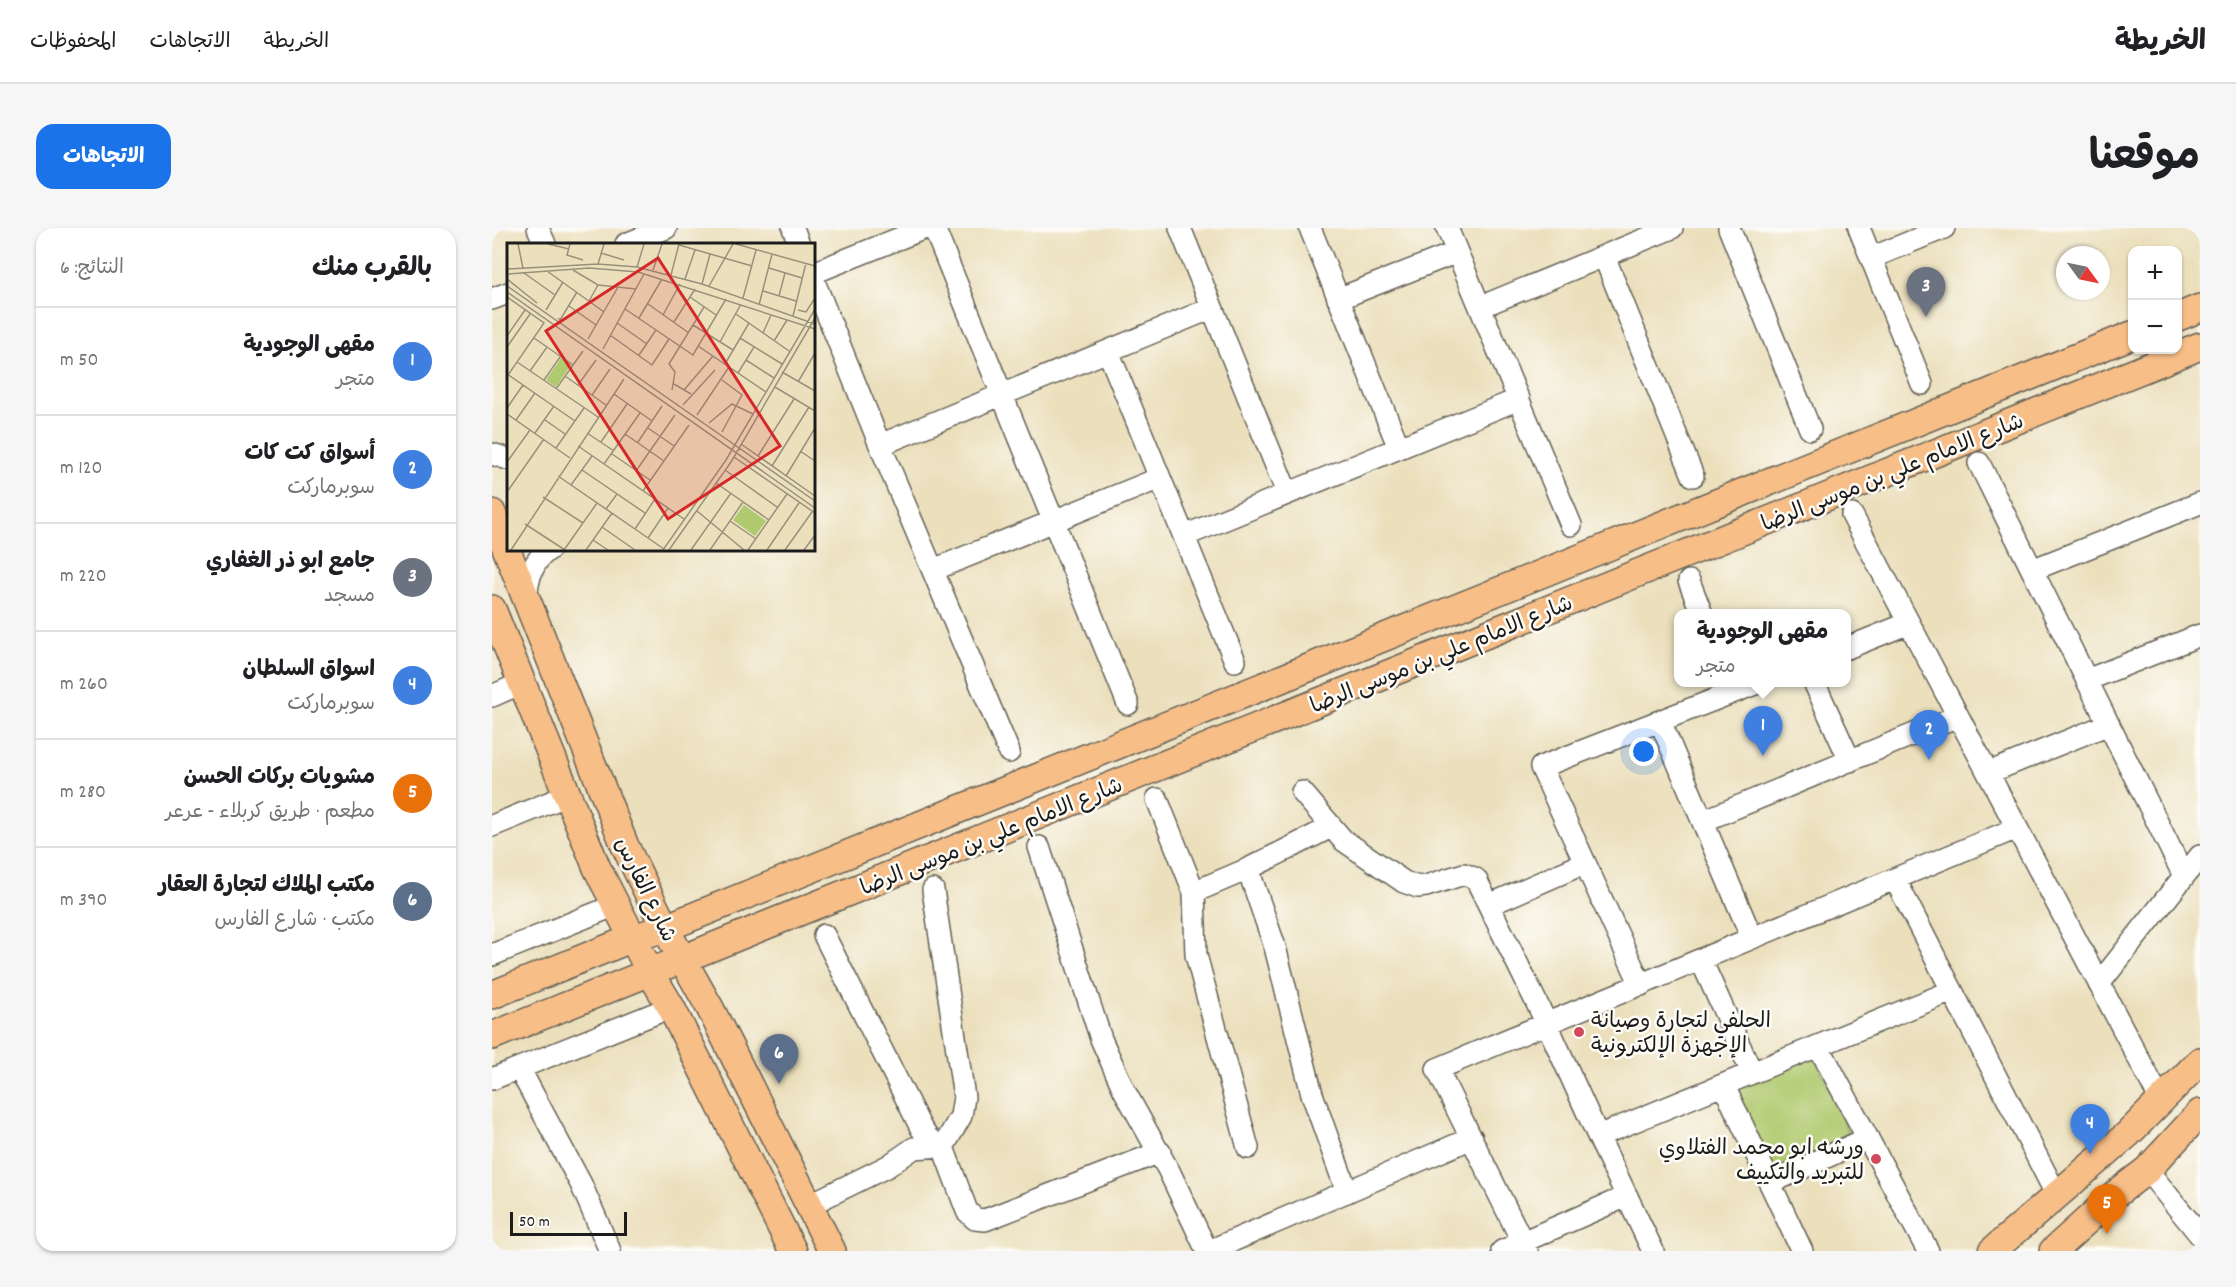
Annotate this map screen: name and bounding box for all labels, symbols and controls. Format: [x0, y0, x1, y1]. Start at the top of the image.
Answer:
text: الخريطة [2115, 24, 2206, 64]
text: المحفوظات [30, 28, 116, 58]
text: الاتجاهات [149, 28, 231, 58]
text: الخريطة [264, 28, 329, 58]
button: الاتجاهات [36, 124, 171, 189]
text: موقعنا [2089, 130, 2200, 190]
inset map [507, 243, 814, 550]
north arrow [2056, 246, 2110, 300]
map controls [2128, 246, 2182, 354]
button: + [2128, 246, 2182, 300]
text: بالقرب منك [312, 251, 432, 288]
text: النتائج: 6 [60, 255, 124, 283]
pin: 3 [1906, 268, 1946, 317]
button: − [2128, 300, 2182, 354]
text: مقهى الوجودية [243, 331, 375, 362]
text: 50 m [60, 347, 99, 375]
text: 1 [410, 347, 415, 375]
text: متجر [336, 367, 375, 395]
street label: شارع الامام علي بن موسى الرضا [1757, 407, 2030, 542]
text: أسواق كت كات [245, 439, 375, 470]
text: 120 m [60, 455, 102, 483]
text: 2 [408, 455, 417, 483]
text: سوبرماركت [287, 475, 375, 503]
text: جامع ابو ذر الغفاري [206, 547, 375, 578]
text: 220 m [60, 563, 107, 591]
text: 3 [408, 563, 417, 591]
text: مسجد [324, 583, 375, 611]
street label: شارع الامام علي بن موسى الرضا [1306, 589, 1579, 724]
popup [1674, 609, 1851, 687]
text: مقهى الوجودية [1697, 618, 1828, 649]
text: متجر [1697, 654, 1736, 682]
text: اسواق السلطان [243, 655, 375, 686]
text: 260 m [60, 671, 108, 699]
text: 4 [408, 671, 417, 699]
text: سوبرماركت [287, 691, 375, 719]
pin: 1 [1744, 706, 1782, 756]
pin: 2 [1910, 710, 1948, 760]
your location [1629, 737, 1658, 766]
text: مشويات بركات الحسن [184, 763, 375, 794]
street label: شارع الامام علي بن موسى الرضا [856, 771, 1129, 906]
text: 280 m [60, 779, 106, 807]
text: 5 [408, 779, 417, 807]
text: مطعم · طريق كربلاء - عرعر [166, 799, 375, 827]
street label: شارع الفارس [605, 833, 683, 948]
text: مكتب الملاك لتجارة العقار [159, 871, 375, 902]
text: 390 m [60, 887, 107, 915]
text: 6 [408, 887, 417, 915]
text: مكتب · شارع الفارس [214, 907, 375, 935]
place label: الحلفي لتجارة وصيانة الإجهزة الإلكترونية [1591, 1007, 1771, 1063]
marker: الحلفي لتجارة وصيانة الإجهزة الإلكترونية [1572, 1025, 1586, 1039]
pin: 6 [760, 1034, 798, 1084]
pin: 4 [2070, 1104, 2110, 1154]
place label: ورشه ابو محمد الفتلاوي للتبريد والتكييف [1659, 1134, 1864, 1190]
marker: ورشه ابو محمد الفتلاوي للتبريد والتكييف [1869, 1152, 1883, 1166]
pin: 5 [2088, 1184, 2126, 1234]
scale bar [510, 1209, 627, 1236]
text: 50 m [519, 1211, 550, 1234]

